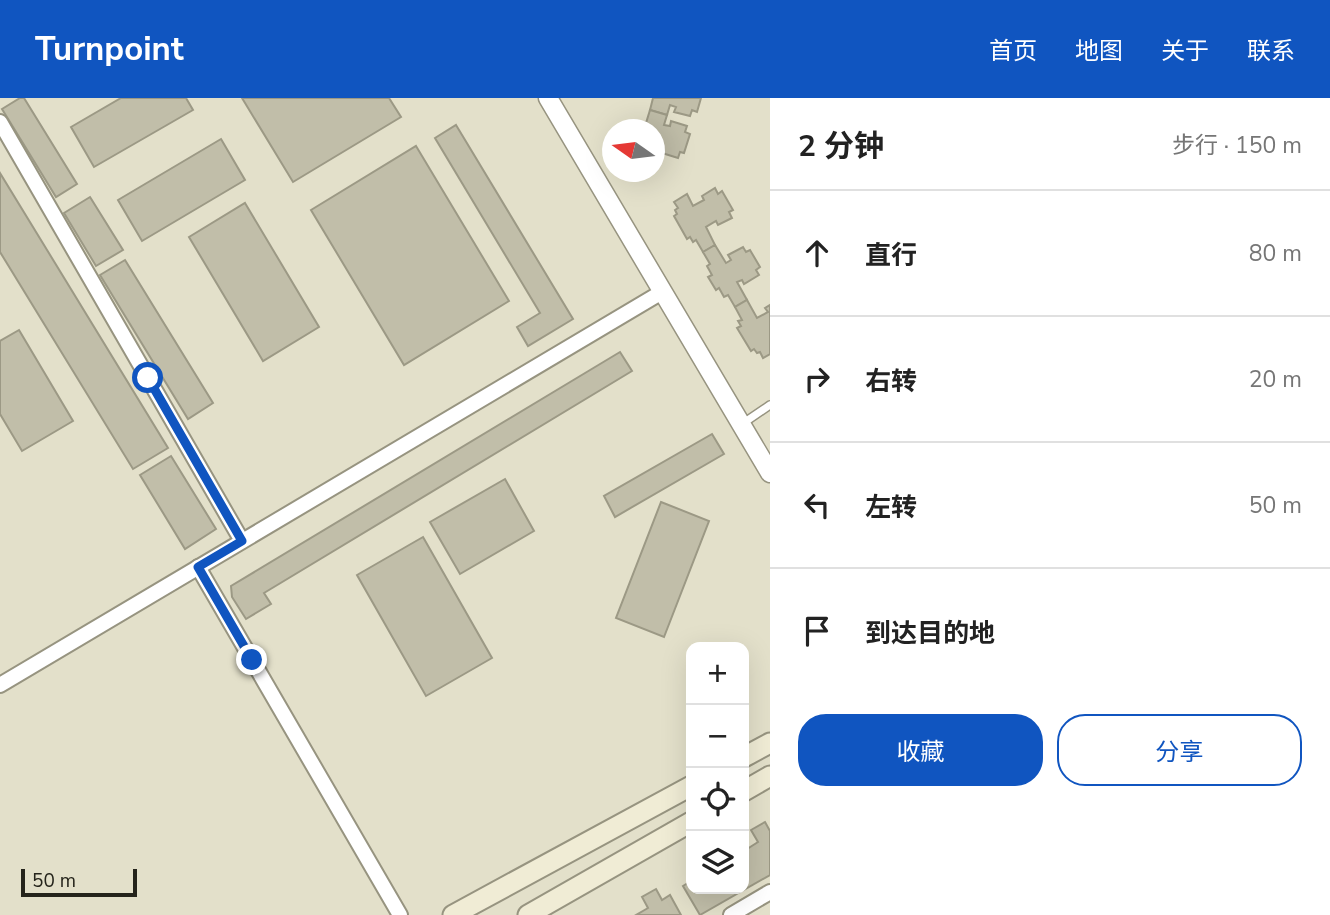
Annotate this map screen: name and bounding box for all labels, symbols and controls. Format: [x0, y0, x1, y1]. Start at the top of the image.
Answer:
text: Turnpoint [35, 27, 184, 72]
text: 首页 [989, 35, 1037, 67]
text: 地图 [1075, 35, 1123, 67]
text: 关于 [1161, 35, 1209, 67]
text: 联系 [1247, 35, 1295, 67]
north arrow [602, 119, 665, 182]
text: 2 分钟 [798, 126, 884, 167]
text: 步行 · 150 m [1172, 130, 1302, 161]
icon: ahead [798, 234, 836, 272]
text: 直行 [865, 238, 917, 273]
text: 80 m [1249, 238, 1302, 269]
icon: right [798, 360, 836, 398]
route start [132, 362, 163, 393]
text: 右转 [865, 364, 917, 399]
text: 20 m [1249, 364, 1302, 395]
icon: left [798, 486, 836, 524]
text: 左转 [865, 490, 917, 525]
text: 50 m [1249, 490, 1302, 521]
icon: arrive [798, 612, 836, 650]
text: 到达目的地 [865, 616, 995, 651]
map controls [686, 642, 749, 894]
button: + [686, 642, 749, 705]
route end [236, 644, 267, 675]
button: − [686, 705, 749, 768]
button: 收藏 [798, 714, 1043, 786]
button: 分享 [1057, 714, 1302, 786]
button: locate [686, 768, 749, 831]
button: layers [686, 831, 749, 894]
scale bar [21, 866, 136, 898]
text: 50 m [32, 868, 76, 894]

